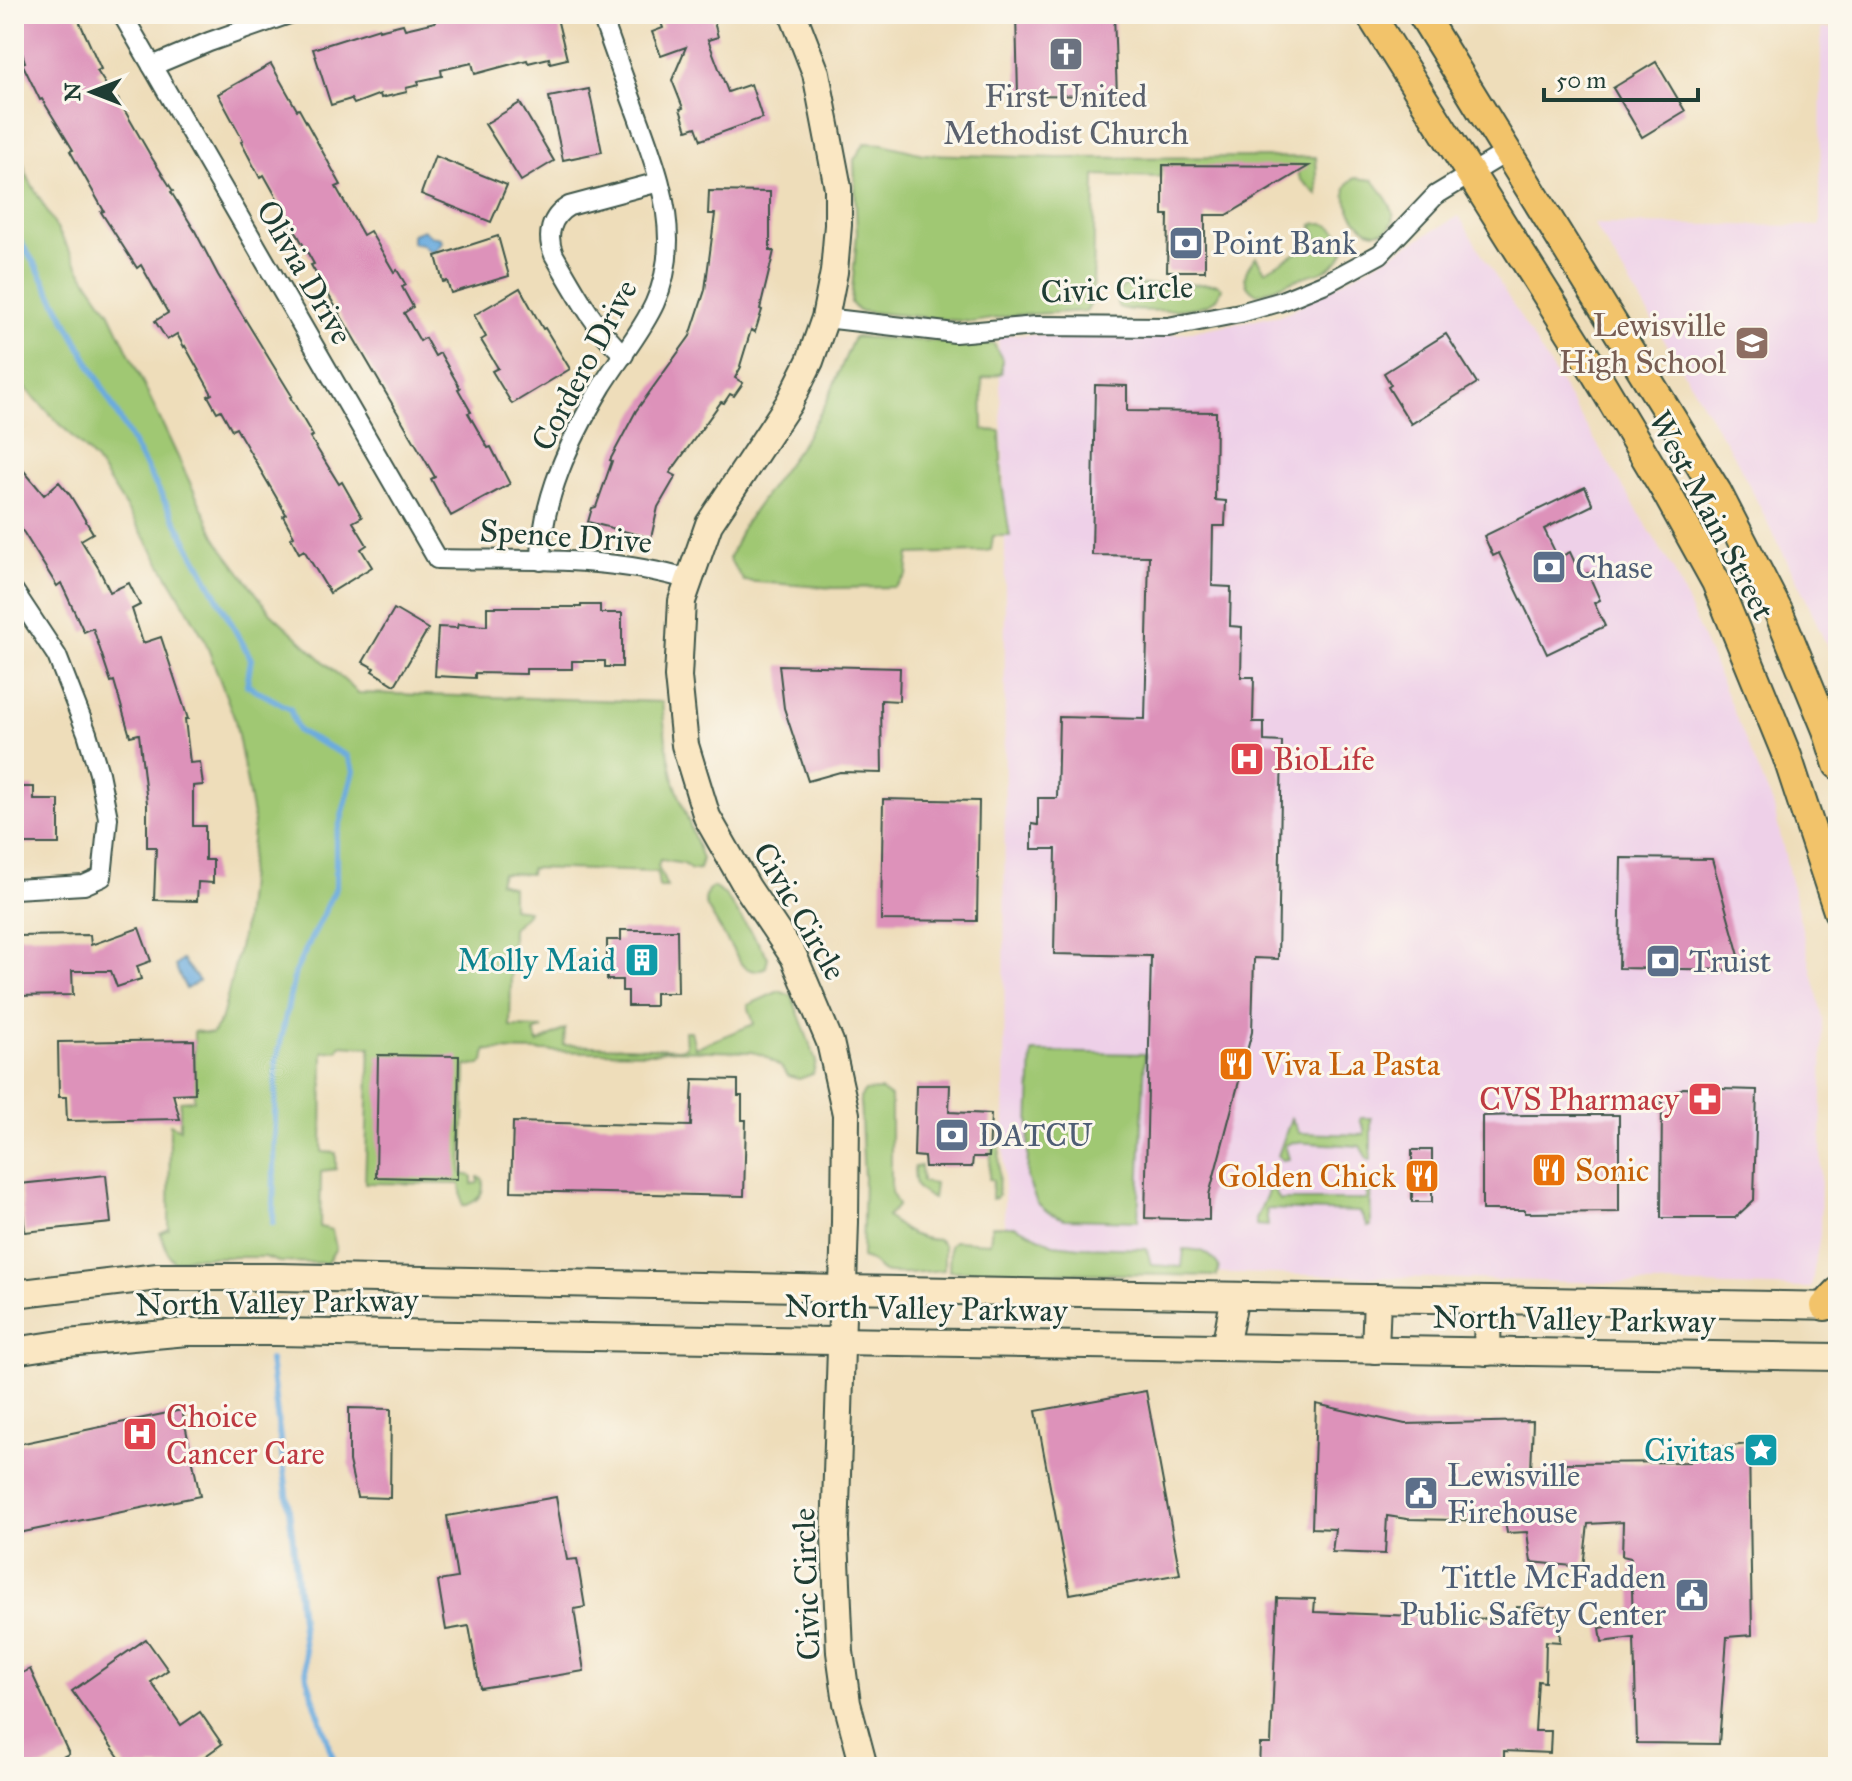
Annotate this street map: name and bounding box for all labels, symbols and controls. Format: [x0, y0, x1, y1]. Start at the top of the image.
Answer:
church icon: First United Methodist Church [1047, 35, 1085, 73]
north arrow [52, 52, 132, 132]
scale bar [1544, 52, 1698, 102]
text: 50 m [1556, 65, 1606, 95]
place label: First United Methodist Church [943, 77, 1189, 153]
text: N [59, 82, 86, 101]
street label: Olivia Drive [248, 193, 361, 351]
bank icon: Point Bank [1167, 224, 1205, 262]
place label: Point Bank [1212, 224, 1357, 263]
street label: Civic Circle [1040, 267, 1194, 312]
street label: Cordero Drive [523, 273, 646, 458]
place label: Lewisville High School [1559, 306, 1726, 382]
school or university icon: Lewisville High School [1733, 324, 1771, 362]
street label: West Main Street [1640, 404, 1783, 627]
street label: Spence Drive [478, 511, 653, 562]
bank icon: Chase [1530, 548, 1568, 586]
place label: Chase [1575, 548, 1653, 587]
hospital icon: BioLife [1228, 740, 1266, 778]
place label: BioLife [1273, 740, 1375, 779]
street label: Civic Circle [745, 835, 855, 987]
place label: Molly Maid [457, 941, 616, 980]
building icon: Molly Maid [623, 941, 661, 979]
bank icon: Truist [1644, 942, 1682, 980]
place label: Truist [1689, 942, 1771, 981]
restaurant icon: Viva La Pasta [1217, 1045, 1255, 1083]
place label: Viva La Pasta [1261, 1045, 1441, 1084]
place label: CVS Pharmacy [1479, 1080, 1680, 1119]
pharmacy icon: CVS Pharmacy [1686, 1080, 1724, 1118]
bank icon: DATCU [933, 1116, 971, 1154]
place label: DATCU [978, 1116, 1093, 1155]
restaurant icon: Sonic [1530, 1151, 1568, 1189]
place label: Sonic [1575, 1151, 1649, 1190]
place label: Golden Chick [1218, 1157, 1396, 1196]
restaurant icon: Golden Chick [1403, 1157, 1441, 1195]
street label: North Valley Parkway [135, 1281, 420, 1324]
street label: North Valley Parkway [784, 1287, 1069, 1330]
street label: North Valley Parkway [1432, 1298, 1717, 1341]
place label: Choice Cancer Care [166, 1397, 325, 1473]
hospital icon: Choice Cancer Care [121, 1415, 159, 1453]
place label: Civitas [1644, 1431, 1735, 1470]
place icon: Civitas [1742, 1431, 1780, 1469]
place label: Lewisville Firehouse [1447, 1456, 1580, 1532]
public building icon: Lewisville Firehouse [1402, 1474, 1440, 1512]
street label: Civic Circle [784, 1507, 829, 1661]
place label: Tittle McFadden Public Safety Center [1400, 1558, 1666, 1634]
public building icon: Tittle McFadden Public Safety Center [1673, 1576, 1711, 1614]

